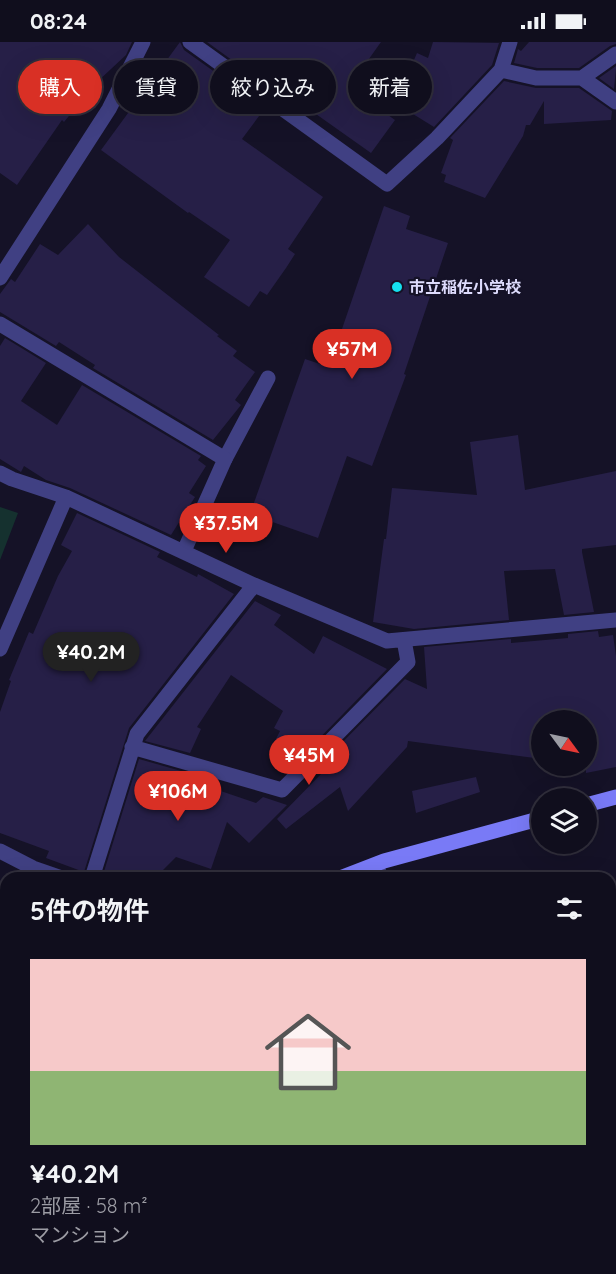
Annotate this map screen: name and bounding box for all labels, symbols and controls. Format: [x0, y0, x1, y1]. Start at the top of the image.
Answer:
text: 08:24 [30, 7, 87, 35]
chip: 購入 [18, 60, 102, 114]
chip: 賃貸 [114, 60, 198, 114]
chip: 絞り込み [210, 60, 336, 114]
chip: 新着 [348, 60, 432, 114]
place label: 市立稲佐小学校 [409, 277, 521, 297]
marker: 市立稲佐小学校 [390, 280, 404, 294]
pin: ¥57M [316, 329, 388, 380]
text: ¥57M [327, 336, 377, 361]
pin: ¥37.5M [177, 503, 275, 554]
text: ¥37.5M [193, 510, 259, 535]
pin: ¥40.2M [42, 632, 140, 683]
text: ¥40.2M [57, 639, 125, 664]
north arrow [531, 710, 597, 776]
map controls [531, 710, 597, 854]
pin: ¥45M [273, 735, 345, 786]
text: ¥45M [283, 742, 335, 767]
pin: ¥106M [136, 771, 220, 822]
text: ¥106M [148, 778, 208, 803]
button: layers [531, 788, 597, 854]
icon: filters [553, 892, 586, 925]
text: 5件の物件 [30, 894, 149, 927]
icon: home [254, 998, 362, 1106]
text: ¥40.2M [30, 1157, 119, 1190]
text: 2部屋 · 58 m² [30, 1193, 148, 1218]
text: マンション [30, 1222, 130, 1247]

